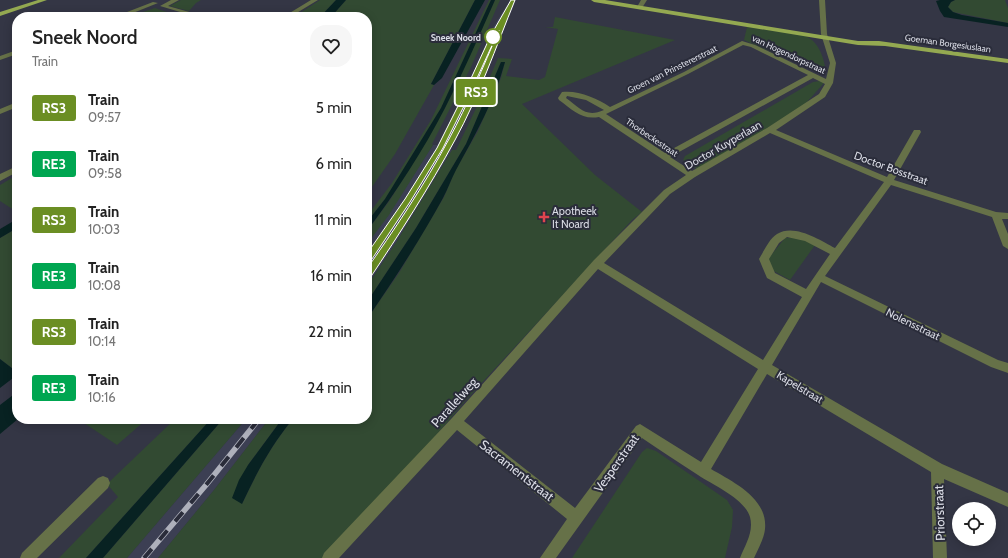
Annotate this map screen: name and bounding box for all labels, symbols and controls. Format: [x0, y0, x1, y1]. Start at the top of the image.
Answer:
button: heart [310, 25, 352, 67]
text: Sneek Noord [32, 26, 137, 49]
marker: Sneek Noord [484, 28, 502, 46]
place label: Sneek Noord [431, 32, 481, 43]
street label: van Hogendorpstraat [750, 32, 828, 76]
street label: Goeman Borgesiuslaan [904, 32, 992, 54]
street label: Groen van Prinstererstraat [625, 42, 719, 96]
text: Train [32, 53, 58, 69]
line badge: RS3 [453, 79, 499, 105]
text: RS3 [464, 83, 488, 101]
text: Train [88, 91, 119, 109]
text: RS3 [42, 99, 66, 117]
text: 5 min [316, 99, 352, 117]
text: 09:57 [88, 109, 121, 125]
street label: Thorbeckestraat [624, 115, 680, 159]
street label: Doctor Kuyperlaan [682, 117, 764, 173]
text: Train [88, 147, 119, 165]
street label: Doctor Bosstraat [852, 148, 930, 188]
text: RE3 [42, 155, 66, 173]
text: 6 min [315, 155, 352, 173]
text: 09:58 [88, 165, 122, 181]
text: Train [88, 203, 119, 221]
place label: Apotheek It Noard [552, 204, 597, 231]
text: RS3 [42, 211, 66, 229]
text: 11 min [314, 211, 352, 229]
marker: Apotheek It Noard [539, 212, 549, 222]
text: 10:03 [88, 221, 120, 237]
text: Train [88, 259, 119, 277]
text: RE3 [42, 267, 66, 285]
text: 16 min [310, 267, 352, 285]
text: 10:08 [88, 277, 121, 293]
street label: Nolensstraat [884, 305, 943, 343]
text: Train [88, 315, 119, 333]
text: RS3 [42, 323, 66, 341]
text: 22 min [308, 323, 352, 341]
text: 10:14 [88, 333, 116, 349]
street label: Kapelstraat [774, 368, 826, 406]
text: Train [88, 371, 119, 389]
street label: Parallelweg [427, 373, 481, 430]
text: RE3 [42, 379, 66, 397]
text: 24 min [307, 379, 352, 397]
text: 10:16 [88, 389, 116, 405]
street label: Vesperstraat [590, 430, 642, 495]
street label: Sacramentstraat [477, 436, 558, 504]
street label: Priorstraat [930, 484, 948, 541]
map controls [952, 502, 996, 546]
button: locate [952, 502, 996, 546]

